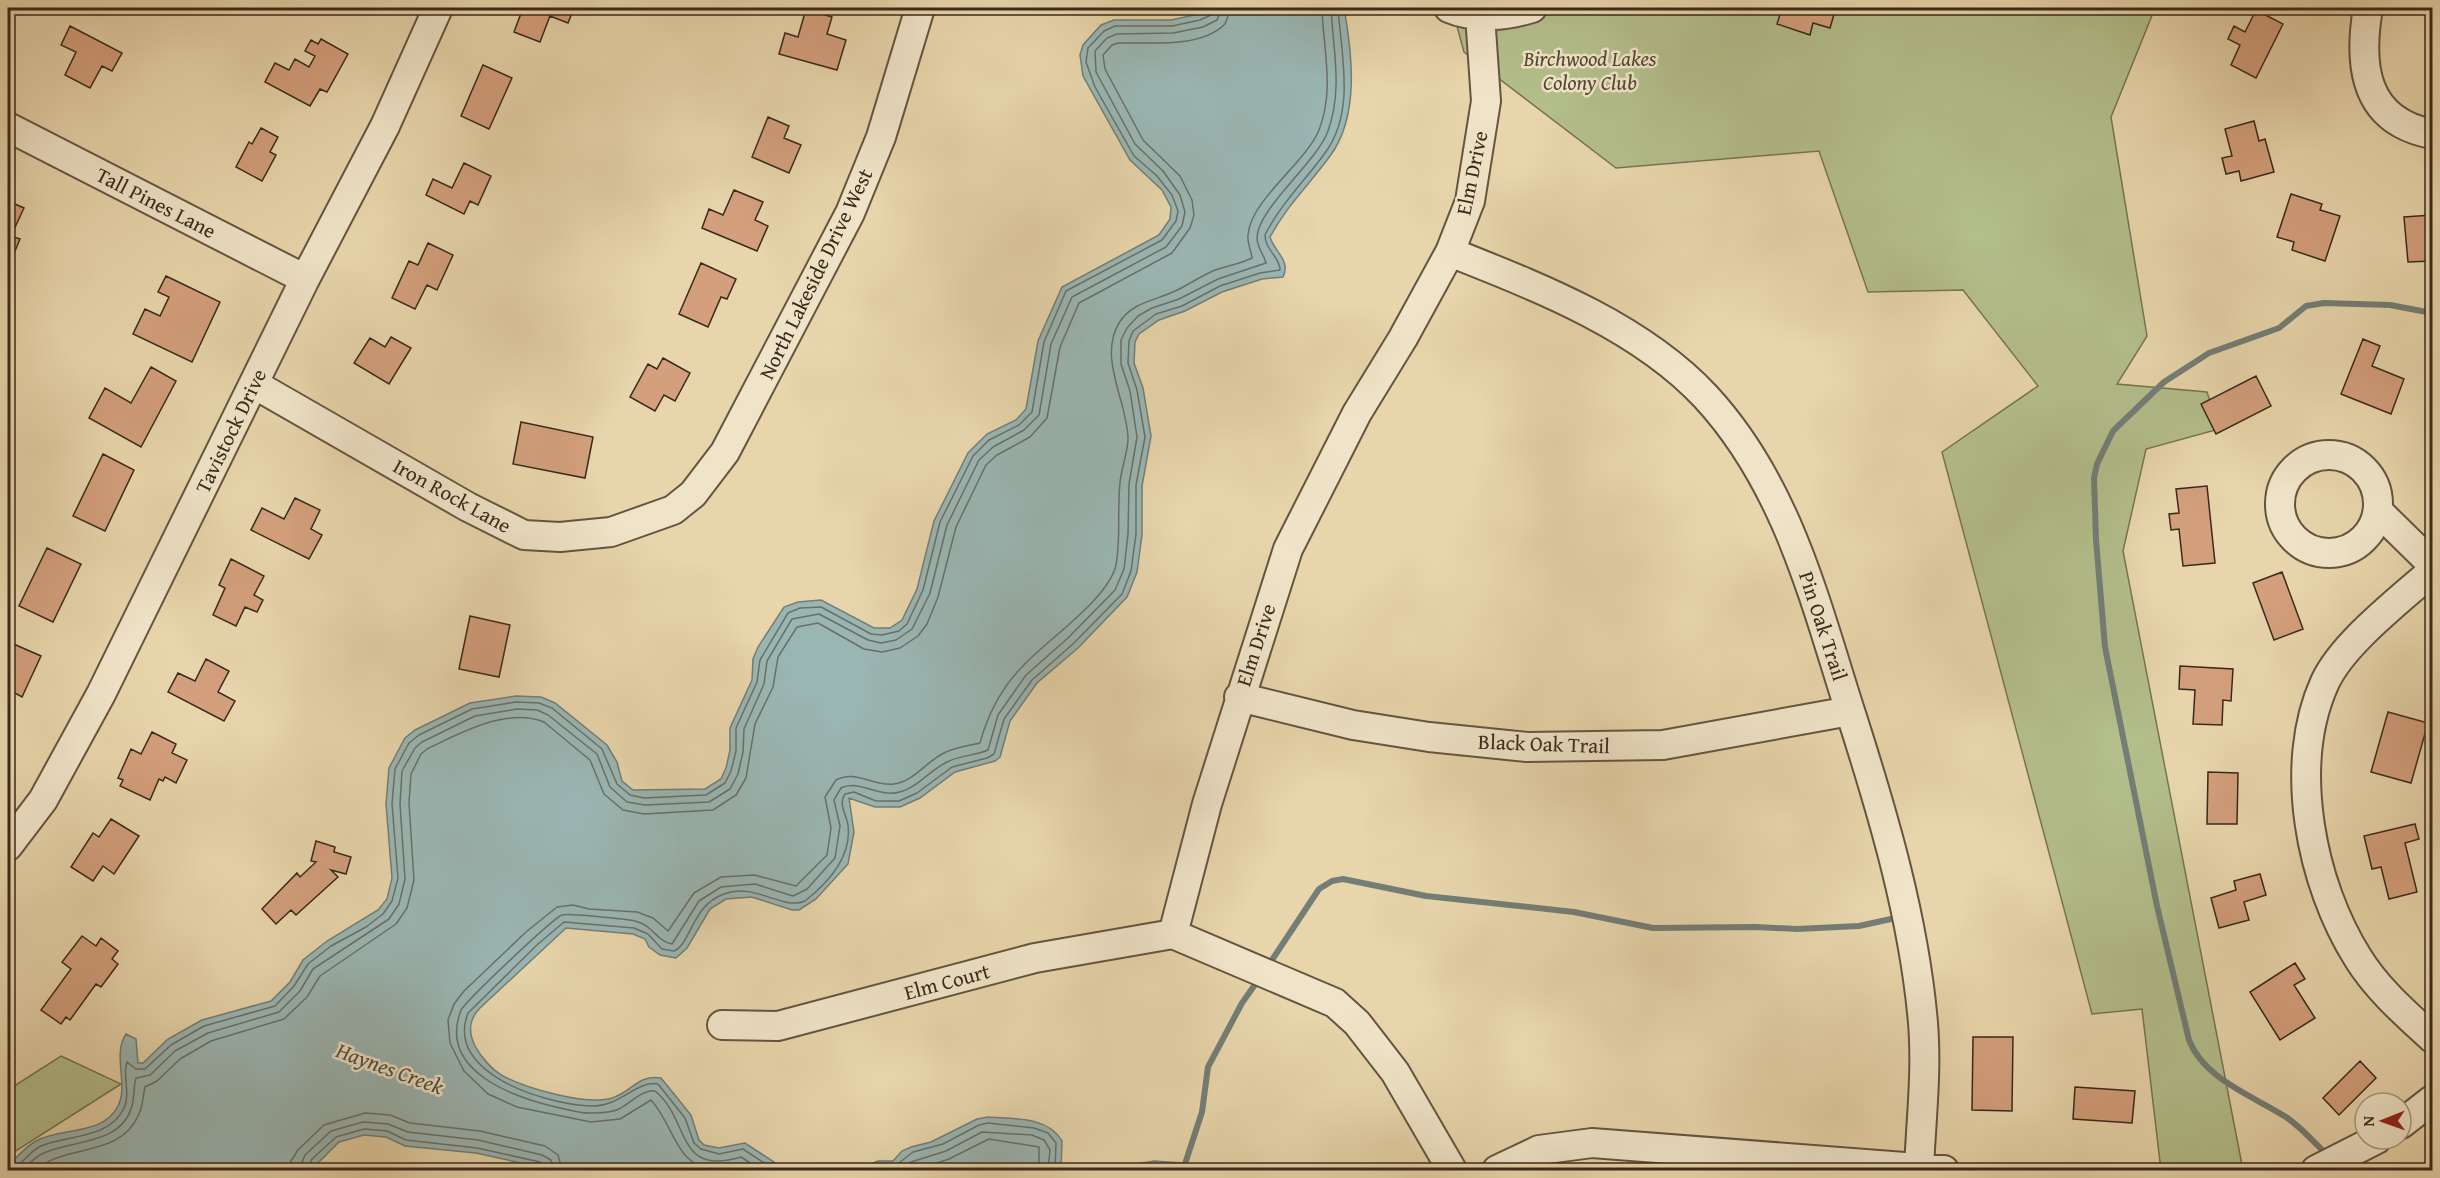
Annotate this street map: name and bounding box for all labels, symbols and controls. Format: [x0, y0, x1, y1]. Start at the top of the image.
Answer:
park label: Birchwood Lakes Colony Club [1523, 43, 1657, 98]
street label: Elm Drive [1447, 128, 1496, 218]
street label: Tall Pines Lane [91, 159, 222, 246]
street label: North Lakeside Drive West [751, 162, 880, 385]
street label: Tavistock Drive [187, 363, 274, 498]
street label: Iron Rock Lane [388, 450, 517, 541]
street label: Pin Oak Trail [1791, 567, 1856, 685]
street label: Elm Drive [1228, 599, 1284, 690]
street label: Black Oak Trail [1478, 726, 1611, 761]
street label: Elm Court [900, 955, 994, 1008]
water label: Haynes Creek [331, 1033, 449, 1103]
north arrow [2353, 1091, 2413, 1151]
text: N [2356, 1115, 2380, 1127]

